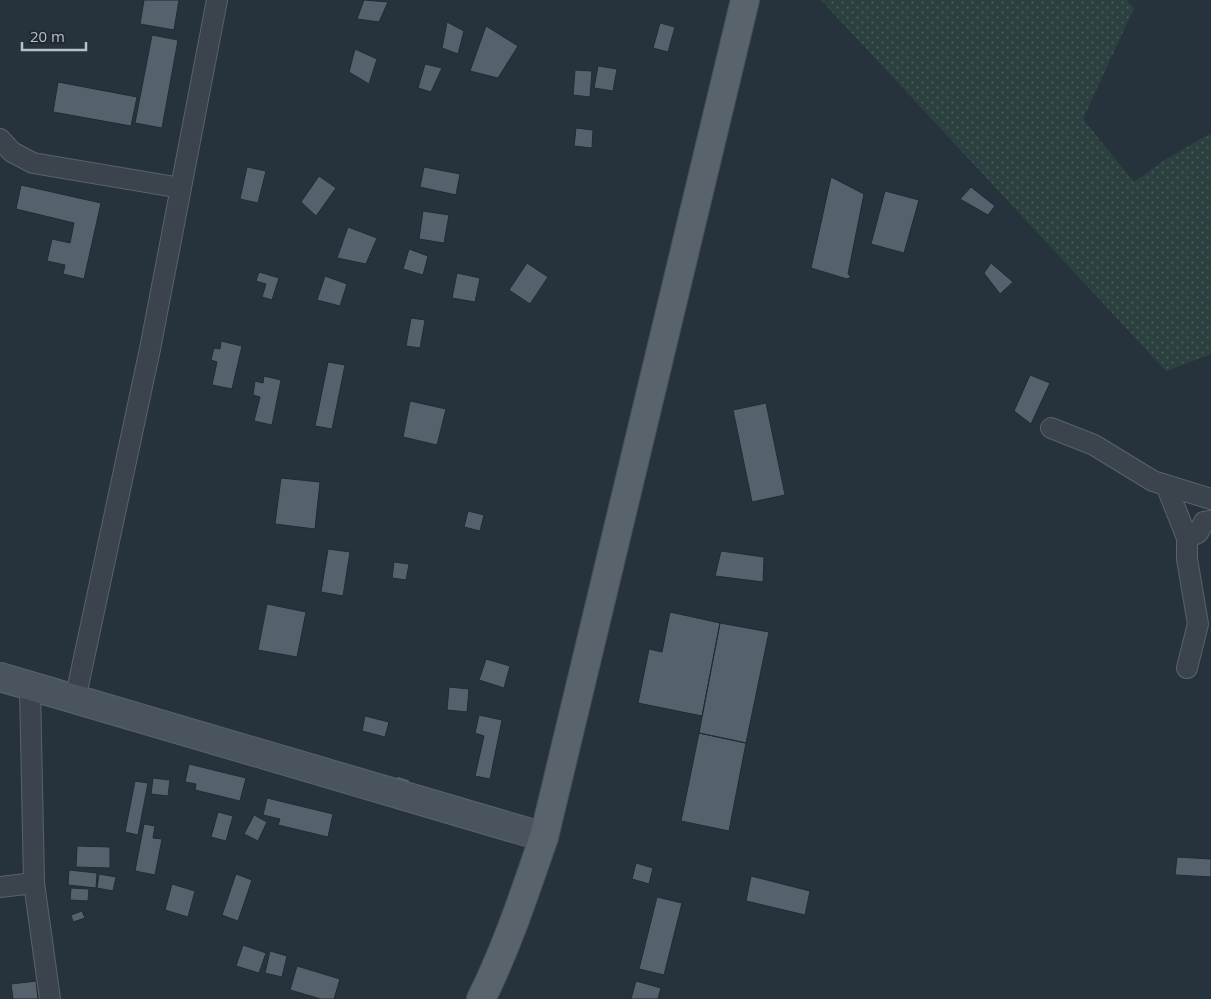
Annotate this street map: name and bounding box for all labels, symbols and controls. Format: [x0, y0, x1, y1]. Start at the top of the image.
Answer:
scale bar [22, 20, 86, 52]
text: 20 m [30, 26, 65, 46]

